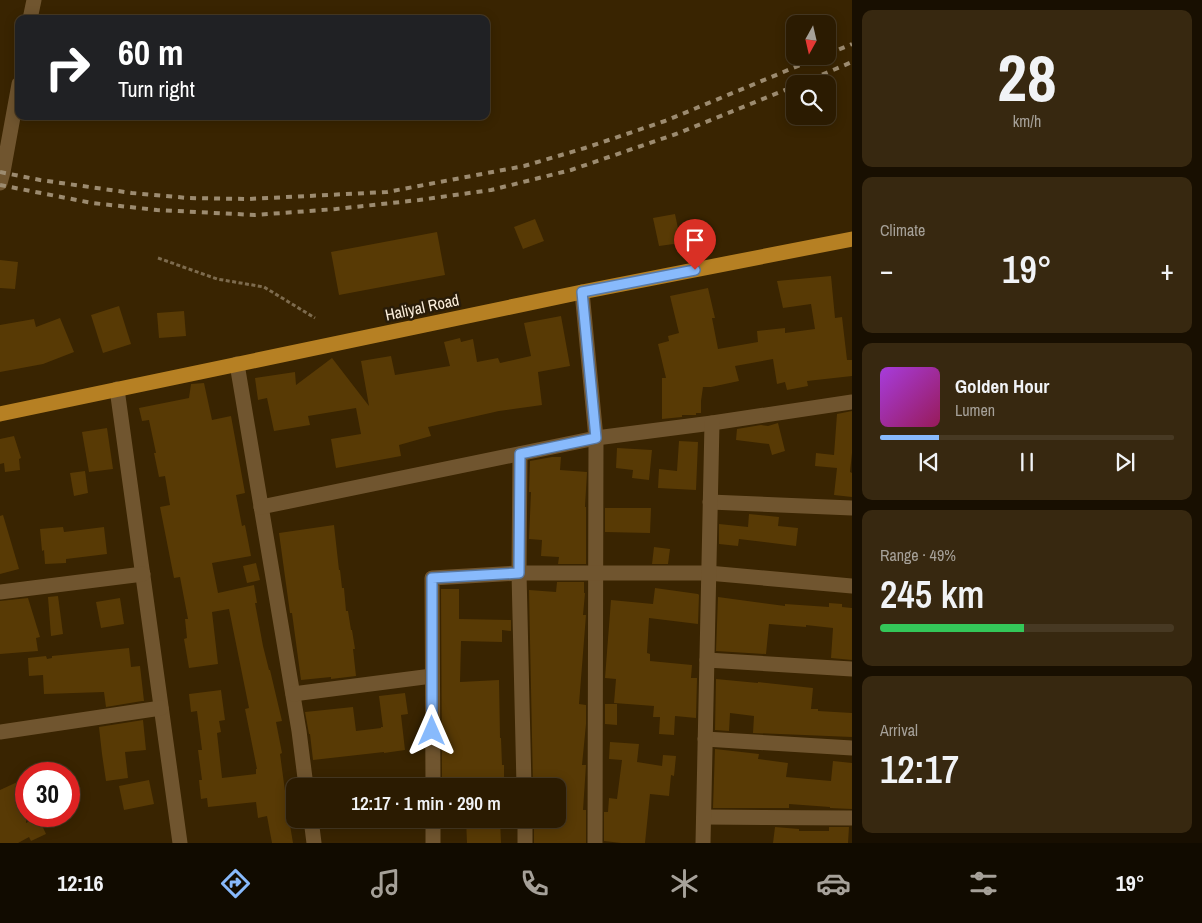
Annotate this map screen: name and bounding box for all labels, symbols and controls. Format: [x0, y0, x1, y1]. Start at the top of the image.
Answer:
north arrow [786, 15, 836, 65]
map controls [786, 15, 836, 125]
text: 60 m [118, 29, 183, 76]
text: 28 [997, 34, 1057, 121]
icon: right [35, 35, 100, 100]
text: Turn right [118, 74, 195, 104]
button: search [786, 75, 836, 125]
text: km/h [1013, 110, 1041, 132]
pin [674, 219, 716, 270]
text: Climate [880, 219, 925, 241]
icon: arrive [681, 226, 709, 254]
text: 19° [1002, 244, 1052, 295]
text: − [880, 251, 893, 289]
text: + [1161, 251, 1174, 289]
street label: Haliyal Road [383, 288, 461, 326]
text: Golden Hour [955, 373, 1049, 399]
text: Lumen [955, 399, 995, 421]
icon: previous [915, 448, 943, 476]
icon: pause [1013, 448, 1041, 476]
icon: next [1111, 448, 1139, 476]
text: Range · 49% [880, 544, 956, 566]
text: 245 km [880, 569, 984, 620]
position arrow [405, 704, 457, 756]
text: Arrival [880, 719, 918, 741]
text: 12:17 [880, 744, 959, 795]
speed limit sign: 30 [15, 762, 80, 827]
text: 12:17 · 1 min · 290 m [351, 790, 501, 816]
icon: directions [218, 866, 253, 901]
icon: music [368, 866, 403, 901]
icon: phone [517, 866, 552, 901]
icon: climate [667, 866, 702, 901]
icon: car [816, 866, 851, 901]
icon: filters [966, 866, 1001, 901]
text: 12:16 [57, 868, 103, 898]
text: 19° [1116, 868, 1145, 898]

